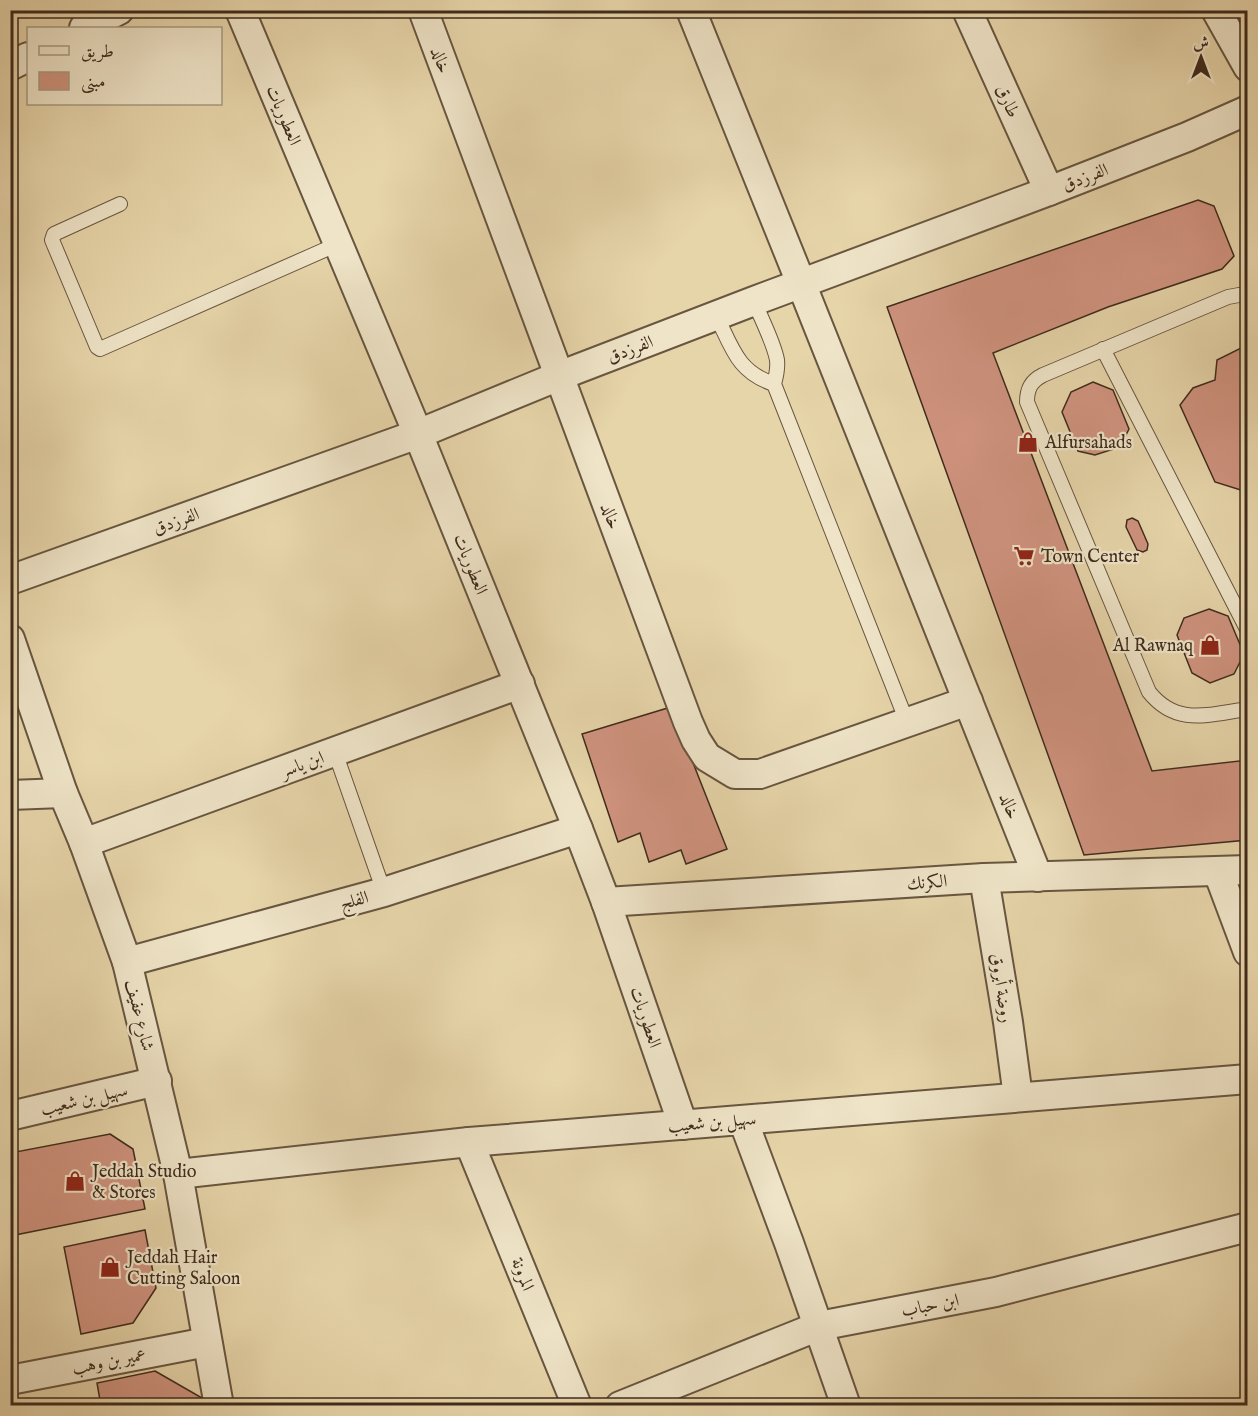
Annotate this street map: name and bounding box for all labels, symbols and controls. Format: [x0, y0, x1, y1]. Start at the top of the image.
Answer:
legend [27, 27, 222, 105]
north arrow [1171, 27, 1231, 87]
text: ش [1193, 34, 1209, 54]
text: طريق [81, 41, 114, 64]
street label: خالد [424, 44, 455, 77]
text: مبنى [81, 71, 106, 94]
street label: طارق [989, 81, 1024, 122]
street label: العطوريات [260, 82, 306, 149]
street label: الفرزدق [1059, 159, 1112, 198]
street label: الفرزدق [604, 331, 657, 370]
shop icon: Alfursahads [1016, 430, 1040, 454]
place label: Alfursahads [1044, 432, 1132, 455]
street label: خالد [594, 500, 625, 533]
street label: الفرزدق [150, 503, 203, 541]
street label: العطوريات [447, 531, 492, 598]
supermarket icon: Town Center [1012, 544, 1036, 568]
place label: Town Center [1041, 546, 1139, 569]
shop icon: Al Rawnaq [1198, 633, 1222, 657]
place label: Al Rawnaq [1112, 635, 1194, 658]
street label: ابن ياسر [276, 747, 328, 785]
street label: خالد [993, 790, 1024, 823]
street label: الكرنك [906, 871, 948, 896]
street label: الفلج [337, 887, 372, 919]
street label: روضة أبروق [984, 951, 1020, 1025]
street label: شارع عفيف [117, 977, 159, 1054]
street label: العطوريات [623, 984, 666, 1051]
street label: سهيل بن شعيب [38, 1079, 130, 1122]
street label: سهيل بن شعيب [667, 1108, 757, 1139]
place label: Jeddah Studio & Stores [90, 1161, 197, 1205]
shop icon: Jeddah Studio & Stores [63, 1169, 87, 1193]
place label: Jeddah Hair Cutting Saloon [125, 1247, 241, 1291]
shop icon: Jeddah Hair Cutting Saloon [98, 1255, 122, 1279]
street label: المرونة [505, 1255, 539, 1295]
street label: ابن حباب [899, 1290, 961, 1323]
street label: عمير بن وهب [70, 1344, 148, 1381]

